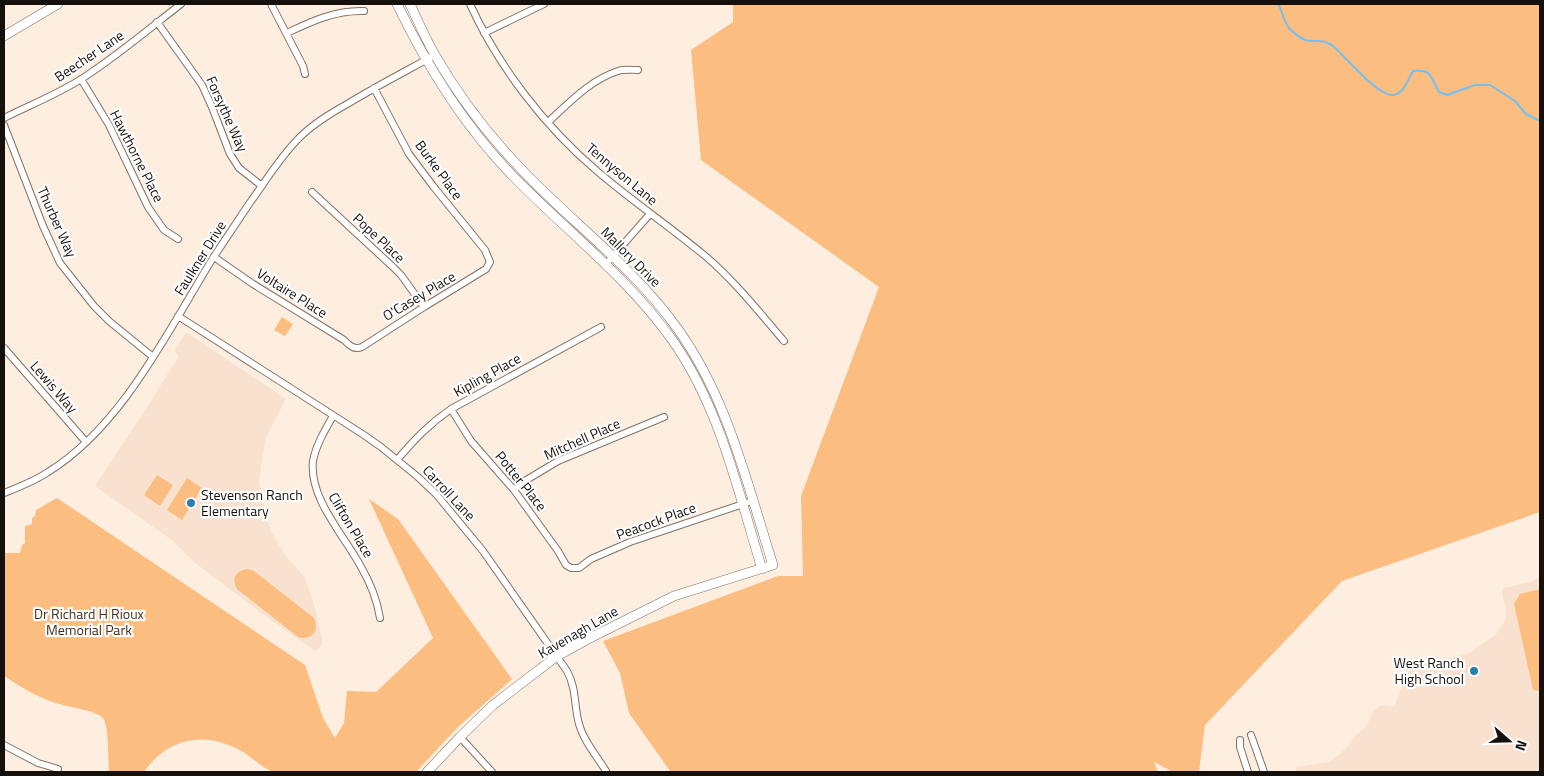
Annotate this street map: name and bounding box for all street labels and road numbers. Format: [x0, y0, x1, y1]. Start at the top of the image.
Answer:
street label: Beecher Lane [50, 25, 128, 87]
street label: Forsythe Way [201, 73, 254, 155]
street label: Hawthorne Place [105, 106, 170, 206]
street label: Burke Place [411, 136, 468, 204]
street label: Tennyson Lane [582, 137, 663, 210]
street label: Thurber Way [33, 183, 82, 261]
street label: Pope Place [348, 208, 410, 267]
street label: Faulkner Drive [168, 216, 231, 299]
street label: Mallory Drive [596, 222, 666, 292]
street label: Voltaire Place [253, 263, 332, 323]
street label: O'Casey Place [378, 266, 459, 326]
street label: Kipling Place [449, 347, 524, 402]
street label: Lewis Way [26, 356, 83, 417]
street label: Mitchell Place [540, 412, 623, 465]
street label: Potter Place [491, 446, 552, 515]
street label: Carroll Lane [418, 460, 481, 525]
street label: Clifton Place [324, 488, 379, 561]
street label: Peacock Place [613, 496, 699, 545]
street label: Kavenagh Lane [534, 600, 622, 663]

